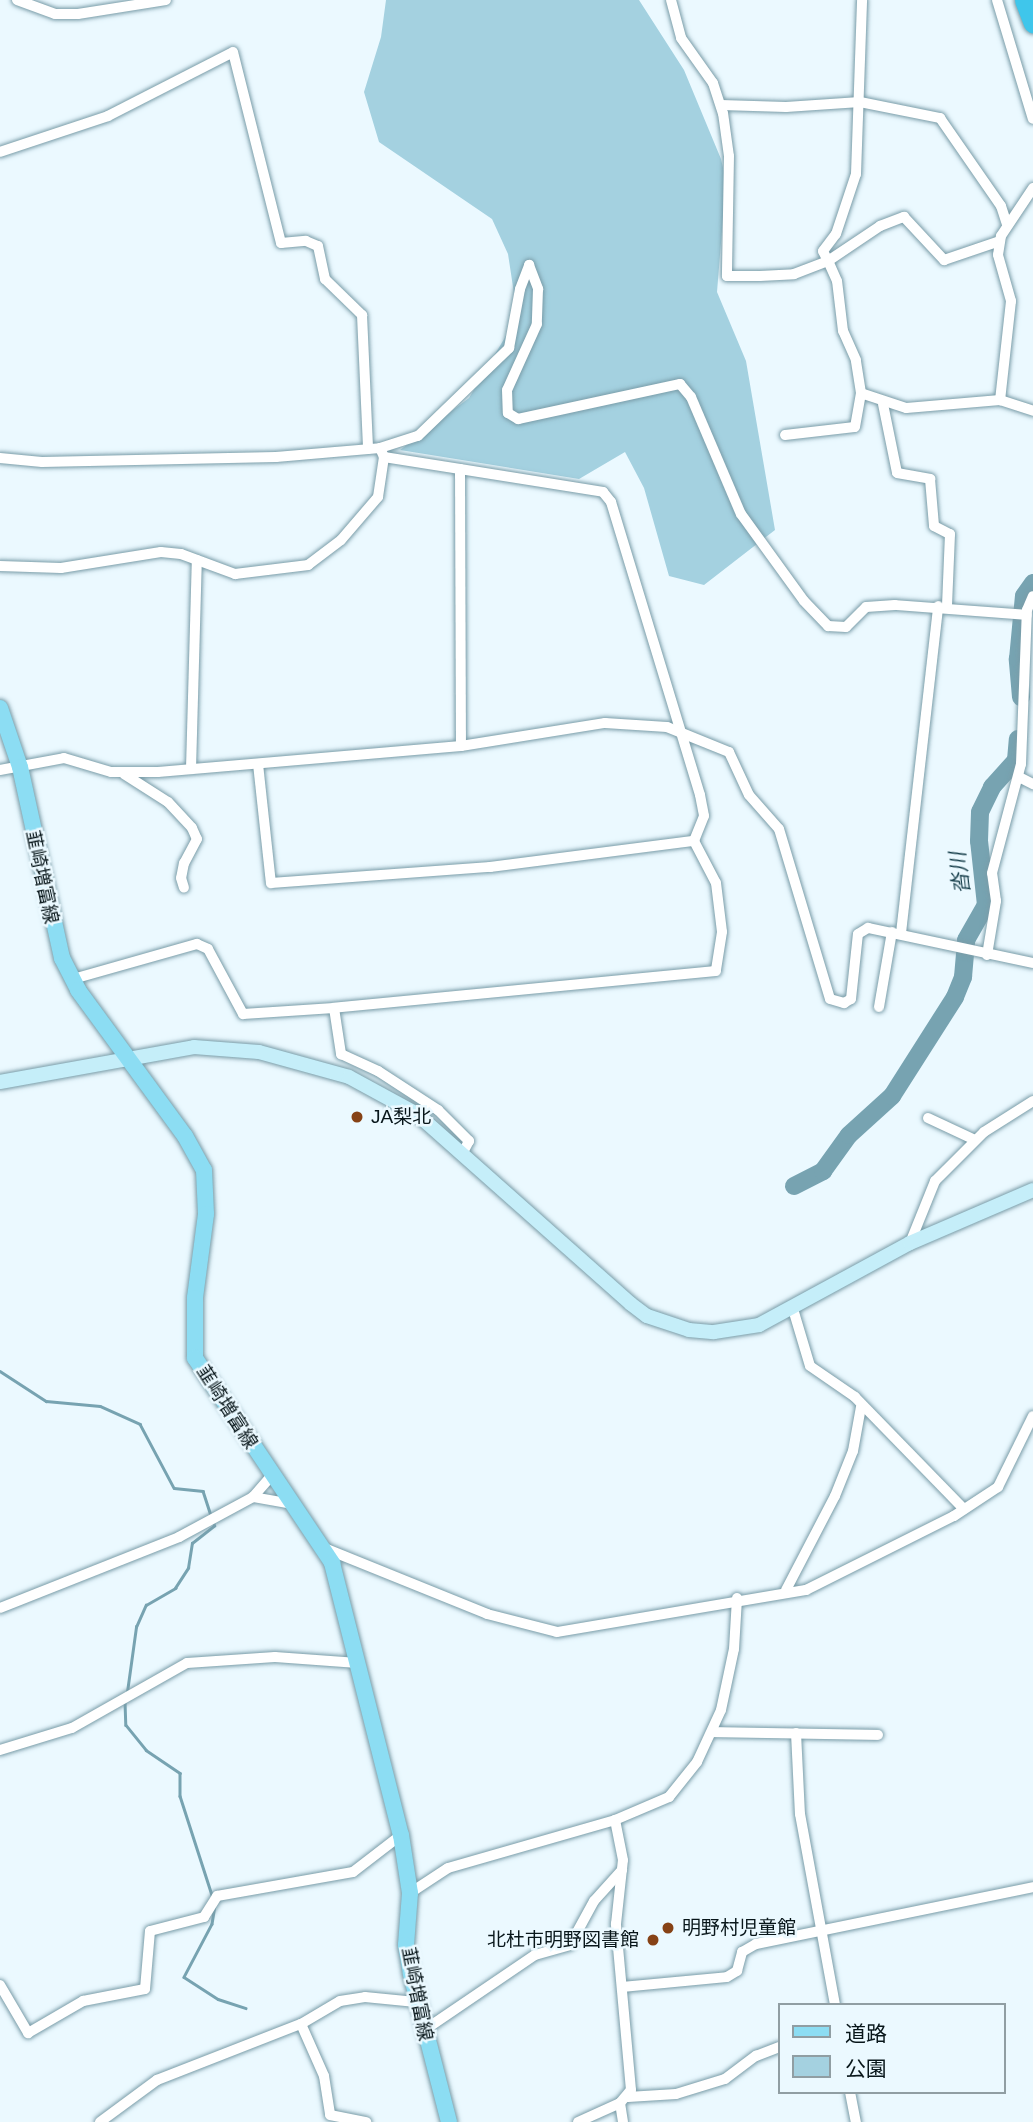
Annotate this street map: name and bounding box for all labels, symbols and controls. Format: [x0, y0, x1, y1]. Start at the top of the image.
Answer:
street label: 韮崎増富線 [21, 828, 63, 926]
water label: 沓川 [945, 851, 975, 895]
place label: JA梨北 [371, 1106, 431, 1128]
marker: JA梨北 [349, 1109, 365, 1125]
street label: 韮崎増富線 [192, 1361, 262, 1453]
place label: 明野村児童館 [682, 1917, 796, 1939]
marker: 明野村児童館 [660, 1920, 676, 1936]
place label: 北杜市明野図書館 [487, 1929, 639, 1951]
marker: 北杜市明野図書館 [645, 1932, 661, 1948]
street label: 韮崎増富線 [397, 1945, 437, 2043]
legend [778, 2003, 1005, 2094]
text: 道路 [845, 2022, 887, 2045]
text: 公園 [845, 2057, 887, 2080]

